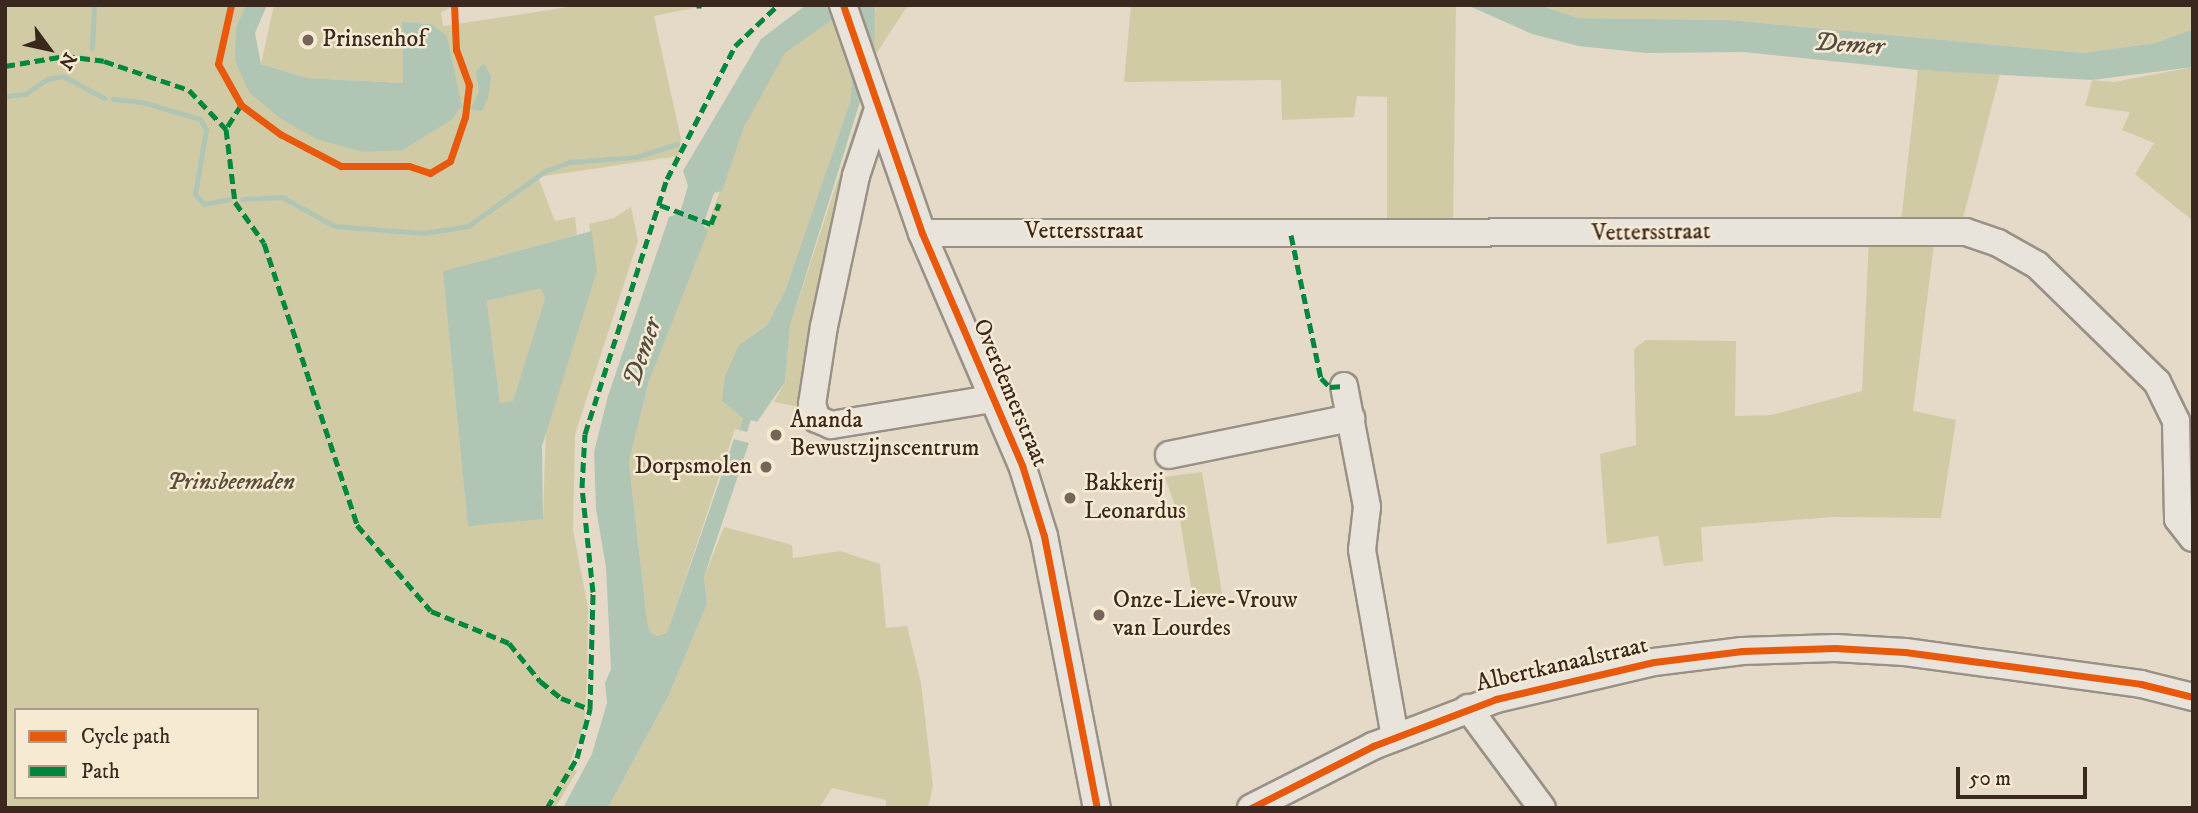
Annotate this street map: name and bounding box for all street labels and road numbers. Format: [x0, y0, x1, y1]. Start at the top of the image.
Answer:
street label: Vettersstraat [1025, 218, 1143, 246]
street label: Vettersstraat [1591, 218, 1711, 248]
street label: Overdemerstraat [966, 315, 1054, 471]
street label: Albertkanaalstraat [1473, 631, 1651, 699]

